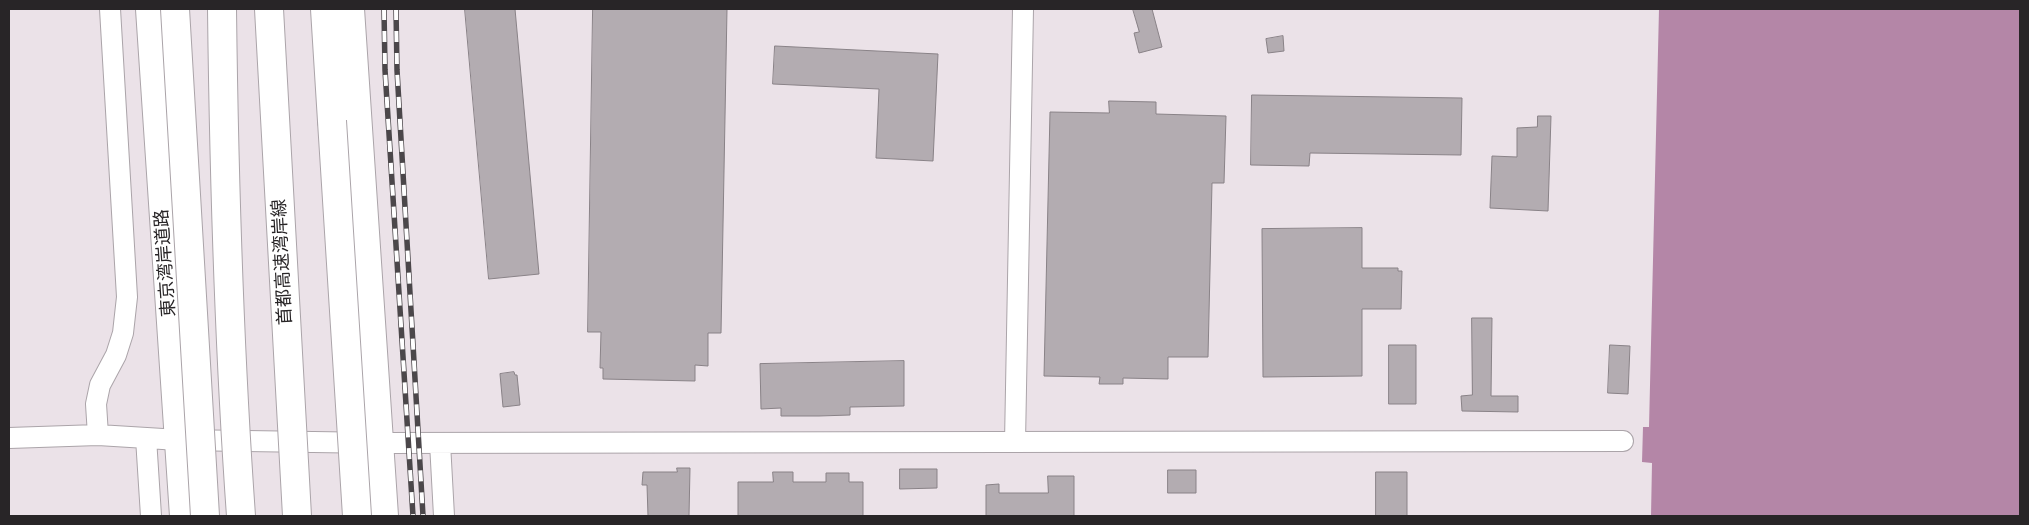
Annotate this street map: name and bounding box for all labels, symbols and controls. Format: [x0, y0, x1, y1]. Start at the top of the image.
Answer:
street label: 首都高速湾岸線 [269, 199, 297, 325]
street label: 東京湾岸道路 [151, 208, 181, 318]

